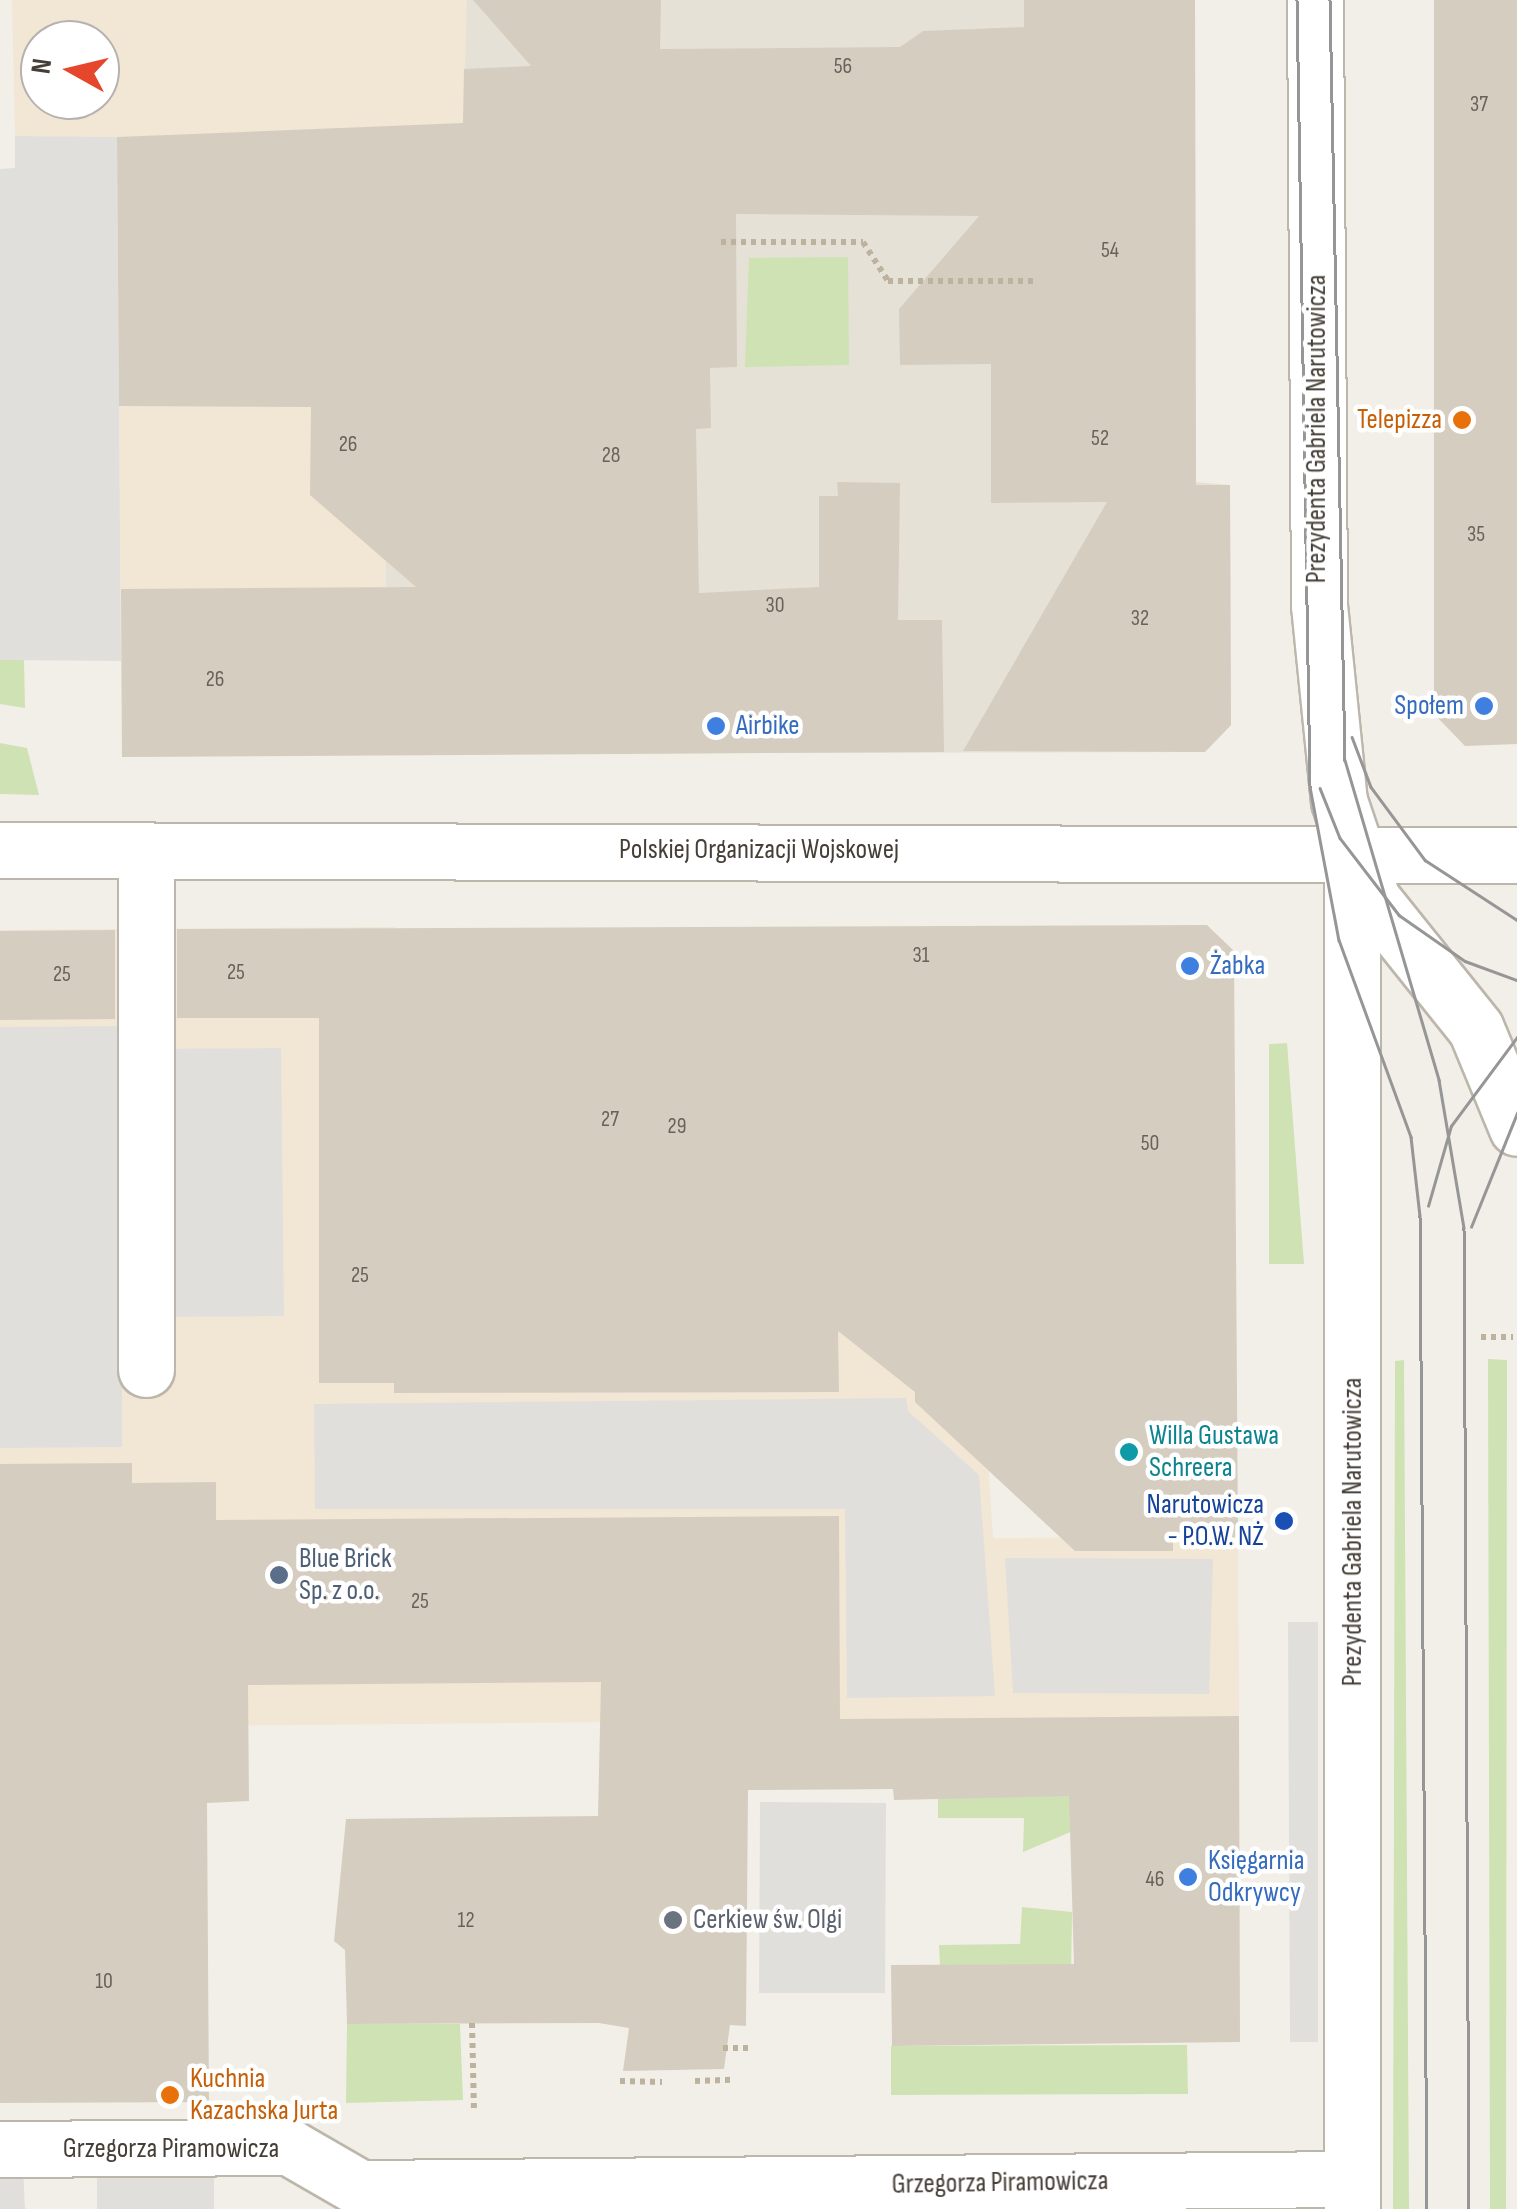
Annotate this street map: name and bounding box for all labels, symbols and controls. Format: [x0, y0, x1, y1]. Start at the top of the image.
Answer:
north arrow [20, 20, 120, 120]
house number: 56 [834, 54, 852, 80]
text: N [24, 56, 59, 76]
house number: 37 [1470, 92, 1488, 118]
house number: 54 [1101, 238, 1119, 264]
street label: Prezydenta Gabriela Narutowicza [1300, 275, 1334, 583]
place label: Telepizza [1357, 403, 1442, 437]
marker: Telepizza [1451, 409, 1473, 431]
house number: 52 [1091, 426, 1109, 452]
house number: 26 [339, 432, 357, 458]
house number: 28 [602, 443, 620, 469]
house number: 35 [1467, 522, 1485, 548]
house number: 30 [765, 593, 785, 619]
house number: 32 [1131, 606, 1149, 632]
house number: 26 [206, 667, 224, 693]
place label: Społem [1394, 689, 1464, 723]
marker: Społem [1473, 695, 1495, 717]
place label: Airbike [736, 709, 800, 743]
marker: Airbike [705, 715, 727, 737]
street label: Polskiej Organizacji Wojskowej [619, 833, 899, 867]
house number: 31 [913, 943, 929, 969]
place label: Żabka [1210, 949, 1265, 983]
marker: Żabka [1179, 955, 1201, 977]
house number: 25 [227, 960, 245, 986]
house number: 25 [53, 962, 71, 988]
house number: 27 [601, 1107, 619, 1133]
house number: 29 [668, 1114, 686, 1140]
house number: 50 [1141, 1131, 1159, 1157]
house number: 25 [351, 1263, 369, 1289]
street label: Prezydenta Gabriela Narutowicza [1336, 1378, 1370, 1686]
place label: Willa Gustawa Schreera [1149, 1419, 1279, 1485]
marker: Willa Gustawa Schreera [1118, 1441, 1140, 1463]
place label: Narutowicza - P.O.W. NŻ [1147, 1488, 1264, 1554]
marker: Narutowicza - P.O.W. NŻ [1273, 1510, 1295, 1532]
place label: Blue Brick Sp. z o.o. [299, 1542, 392, 1608]
marker: Blue Brick Sp. z o.o. [268, 1564, 290, 1586]
house number: 25 [411, 1589, 429, 1615]
place label: Księgarnia Odkrywcy [1208, 1844, 1305, 1910]
marker: Księgarnia Odkrywcy [1177, 1866, 1199, 1888]
house number: 46 [1146, 1867, 1164, 1893]
place label: Cerkiew św. Olgi [693, 1903, 842, 1937]
house number: 12 [457, 1908, 475, 1934]
marker: Cerkiew św. Olgi [662, 1909, 684, 1931]
house number: 10 [95, 1969, 113, 1995]
place label: Kuchnia Kazachska Jurta [190, 2062, 338, 2128]
marker: Kuchnia Kazachska Jurta [159, 2084, 181, 2106]
street label: Grzegorza Piramowicza [63, 2132, 279, 2166]
street label: Grzegorza Piramowicza [891, 2164, 1109, 2202]

